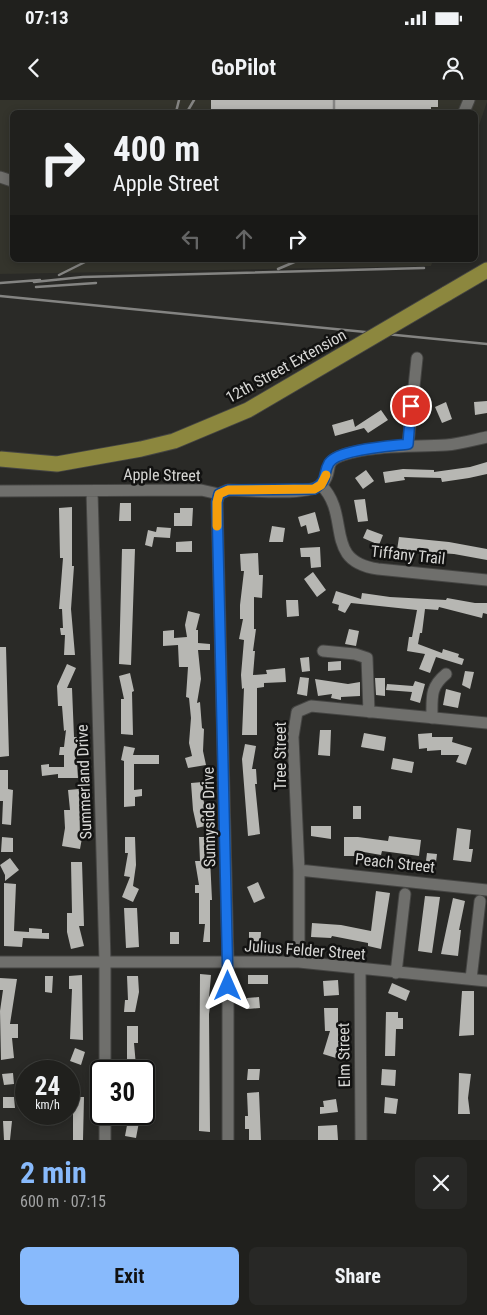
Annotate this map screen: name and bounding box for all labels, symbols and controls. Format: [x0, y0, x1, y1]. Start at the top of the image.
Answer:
text: 07:13 [25, 6, 69, 29]
icon: back [20, 54, 48, 82]
icon: person [439, 54, 467, 82]
text: GoPilot [211, 55, 276, 80]
text: 400 m [113, 129, 200, 170]
icon: right [30, 130, 95, 195]
text: Apple Street [113, 171, 219, 196]
icon: left [177, 225, 205, 253]
icon: ahead [230, 225, 258, 253]
icon: right [283, 225, 311, 253]
street label: 12th Street Extension [222, 325, 350, 407]
pin [390, 385, 432, 427]
icon: arrive [397, 392, 425, 420]
street label: Apple Street [123, 465, 201, 485]
street label: Tiffany Trail [370, 542, 446, 568]
street label: Tree Street [271, 721, 290, 790]
street label: Summerland Drive [72, 724, 96, 840]
street label: Sunnyside Drive [199, 767, 219, 867]
street label: Peach Street [354, 849, 436, 877]
street label: Julius Felder Street [244, 936, 367, 964]
position arrow [201, 959, 253, 1011]
street label: Elm Street [334, 1022, 354, 1088]
speed limit sign: 30 [90, 1060, 155, 1125]
text: 24 [35, 1072, 60, 1101]
text: km/h [35, 1098, 60, 1112]
text: 2 min [20, 1155, 87, 1190]
button: close [415, 1157, 467, 1209]
text: 600 m · 07:15 [20, 1192, 106, 1211]
button: Exit [20, 1247, 239, 1305]
button: Share [249, 1247, 467, 1305]

